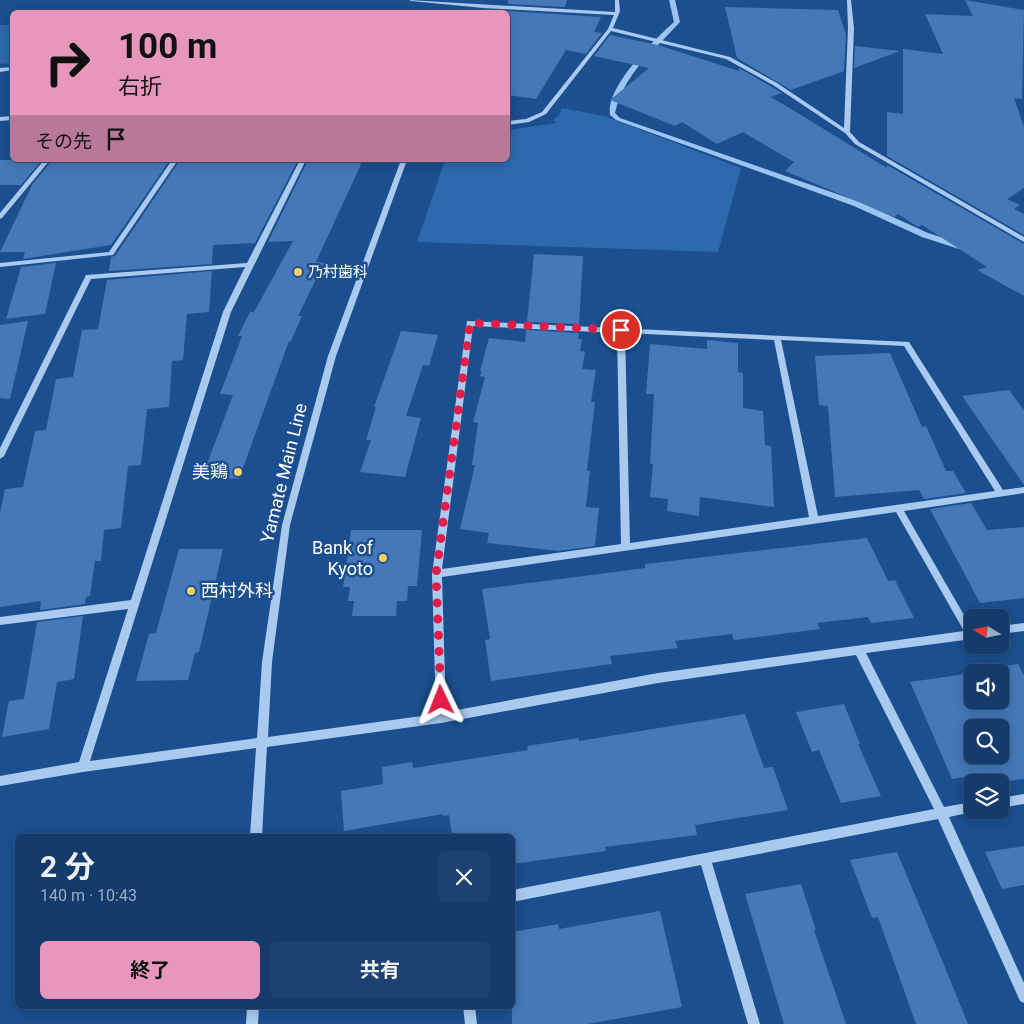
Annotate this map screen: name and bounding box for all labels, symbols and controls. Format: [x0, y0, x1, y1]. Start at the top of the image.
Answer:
text: 100 m [118, 26, 217, 67]
icon: right [35, 30, 100, 95]
text: 右折 [118, 74, 162, 99]
icon: arrive [102, 125, 130, 153]
text: その先 [35, 130, 92, 153]
place label: 乃村歯科 [308, 263, 368, 281]
marker: 乃村歯科 [292, 266, 304, 278]
pin [600, 309, 642, 351]
icon: arrive [607, 316, 635, 344]
street label: Yamate Main Line [256, 401, 311, 545]
place label: 美鶏 [192, 461, 228, 482]
marker: 美鶏 [232, 466, 244, 478]
place label: Bank of Kyoto [312, 537, 374, 579]
marker: Bank of Kyoto [377, 552, 389, 564]
place label: 西村外科 [201, 580, 273, 601]
marker: 西村外科 [185, 585, 197, 597]
north arrow [964, 609, 1009, 654]
map controls [964, 609, 1009, 819]
button: sound [964, 664, 1009, 709]
position arrow [414, 673, 466, 725]
button: search [964, 719, 1009, 764]
button: layers [964, 774, 1009, 819]
text: 2 分 [40, 849, 95, 884]
button: close [438, 851, 490, 903]
text: 140 m · 10:43 [40, 886, 137, 905]
button: 終了 [40, 941, 260, 999]
button: 共有 [270, 941, 490, 999]

